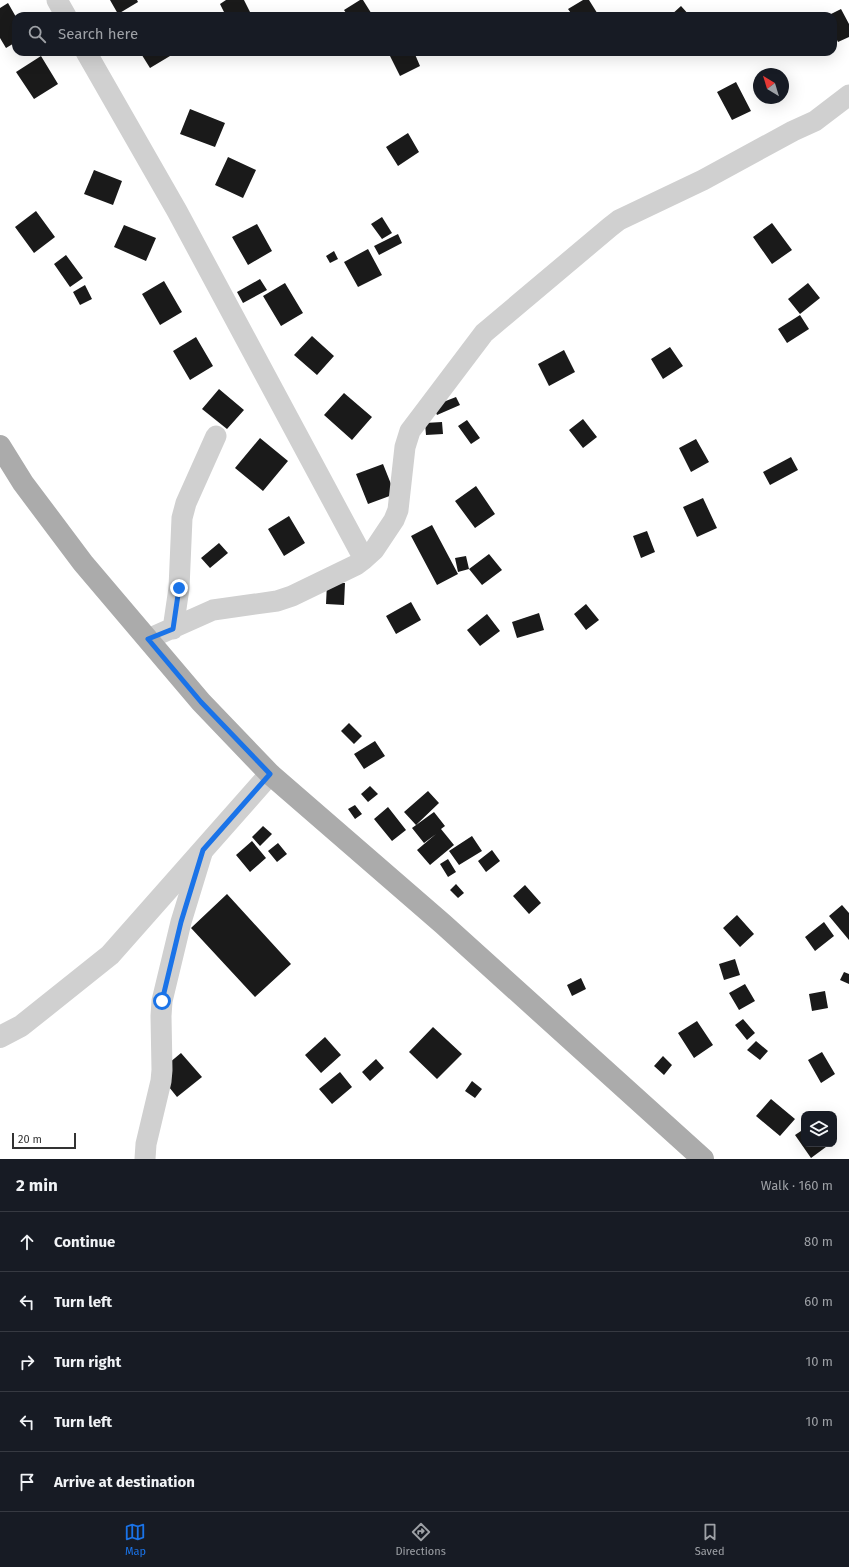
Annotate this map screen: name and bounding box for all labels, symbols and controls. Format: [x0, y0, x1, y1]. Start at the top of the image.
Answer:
search box [12, 12, 837, 56]
icon: search [26, 23, 48, 45]
text: Search here [58, 25, 138, 43]
north arrow [753, 68, 789, 104]
route end [170, 579, 188, 597]
route start [153, 992, 171, 1010]
map controls [801, 1111, 837, 1147]
button: layers [801, 1111, 837, 1147]
scale bar [12, 1131, 76, 1150]
text: 20 m [18, 1133, 42, 1146]
text: 2 min [16, 1175, 58, 1196]
text: Walk · 160 m [761, 1178, 833, 1193]
icon: ahead [16, 1231, 38, 1253]
text: Continue [54, 1233, 115, 1251]
text: 80 m [804, 1234, 833, 1249]
icon: left [16, 1291, 38, 1313]
text: Turn left [54, 1293, 112, 1311]
text: 60 m [804, 1294, 833, 1309]
icon: right [16, 1351, 38, 1373]
text: Turn right [54, 1353, 121, 1371]
text: 10 m [806, 1354, 833, 1369]
icon: left [16, 1411, 38, 1433]
text: Turn left [54, 1413, 112, 1431]
text: 10 m [806, 1414, 833, 1429]
icon: arrive [16, 1471, 38, 1493]
text: Arrive at destination [54, 1473, 195, 1491]
tab: Map [124, 1521, 146, 1558]
tab: Directions [395, 1521, 446, 1558]
tab: Saved [695, 1521, 725, 1558]

